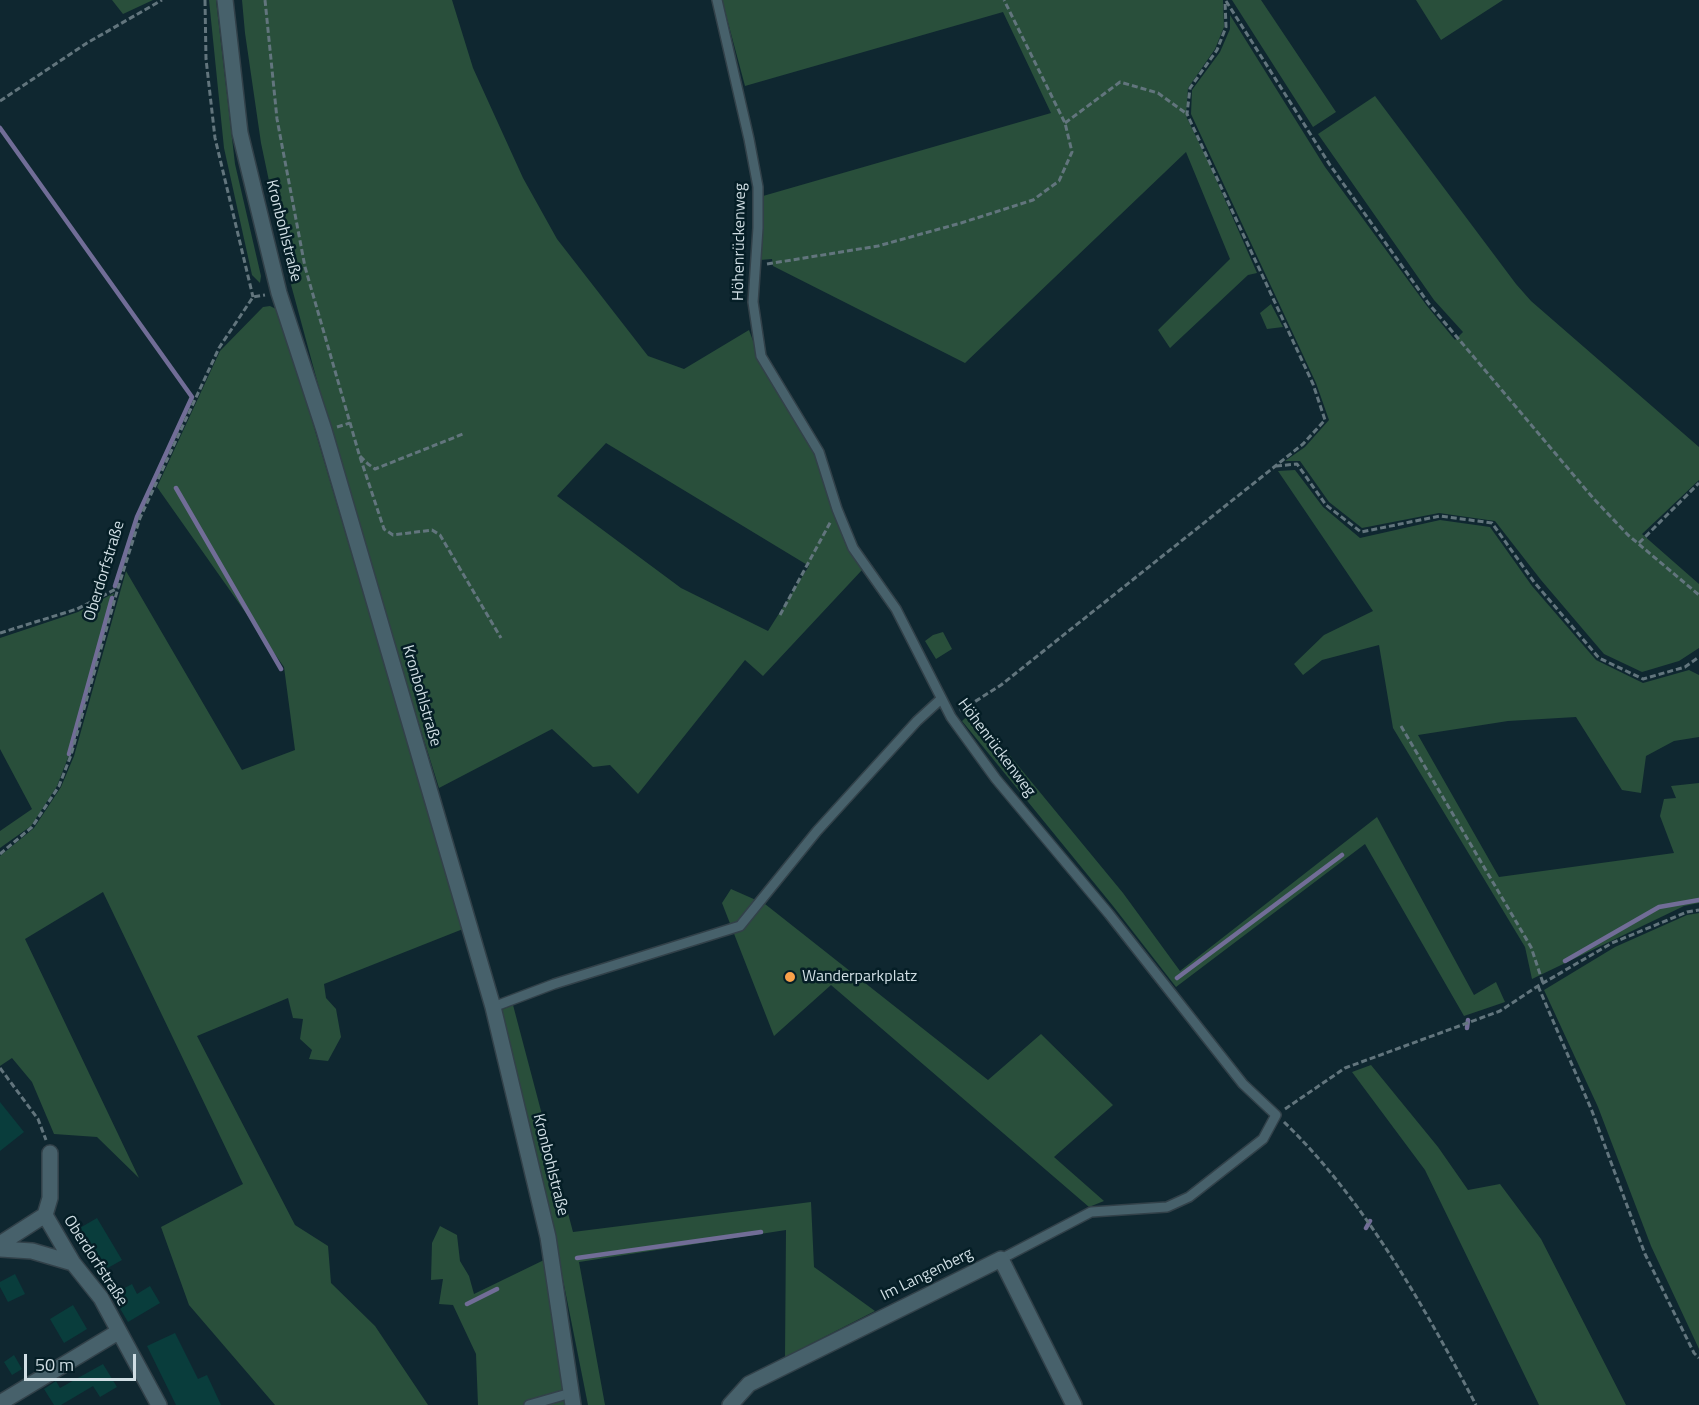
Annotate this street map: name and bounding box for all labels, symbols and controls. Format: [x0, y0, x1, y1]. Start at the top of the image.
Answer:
street label: Kronbohlstraße [261, 178, 305, 284]
street label: Höhenrückenweg [729, 183, 751, 301]
street label: Oberdorfstraße [81, 518, 129, 624]
street label: Kronbohlstraße [397, 643, 445, 749]
street label: Höhenrückenweg [953, 695, 1039, 801]
place label: Wanderparkplatz [802, 967, 917, 987]
marker: Wanderparkplatz [783, 970, 797, 984]
street label: Kronbohlstraße [528, 1112, 572, 1218]
street label: Oberdorfstraße [59, 1212, 131, 1310]
street label: Im Langenberg [878, 1244, 976, 1306]
scale bar [27, 1342, 140, 1380]
text: 50 m [35, 1351, 74, 1378]

